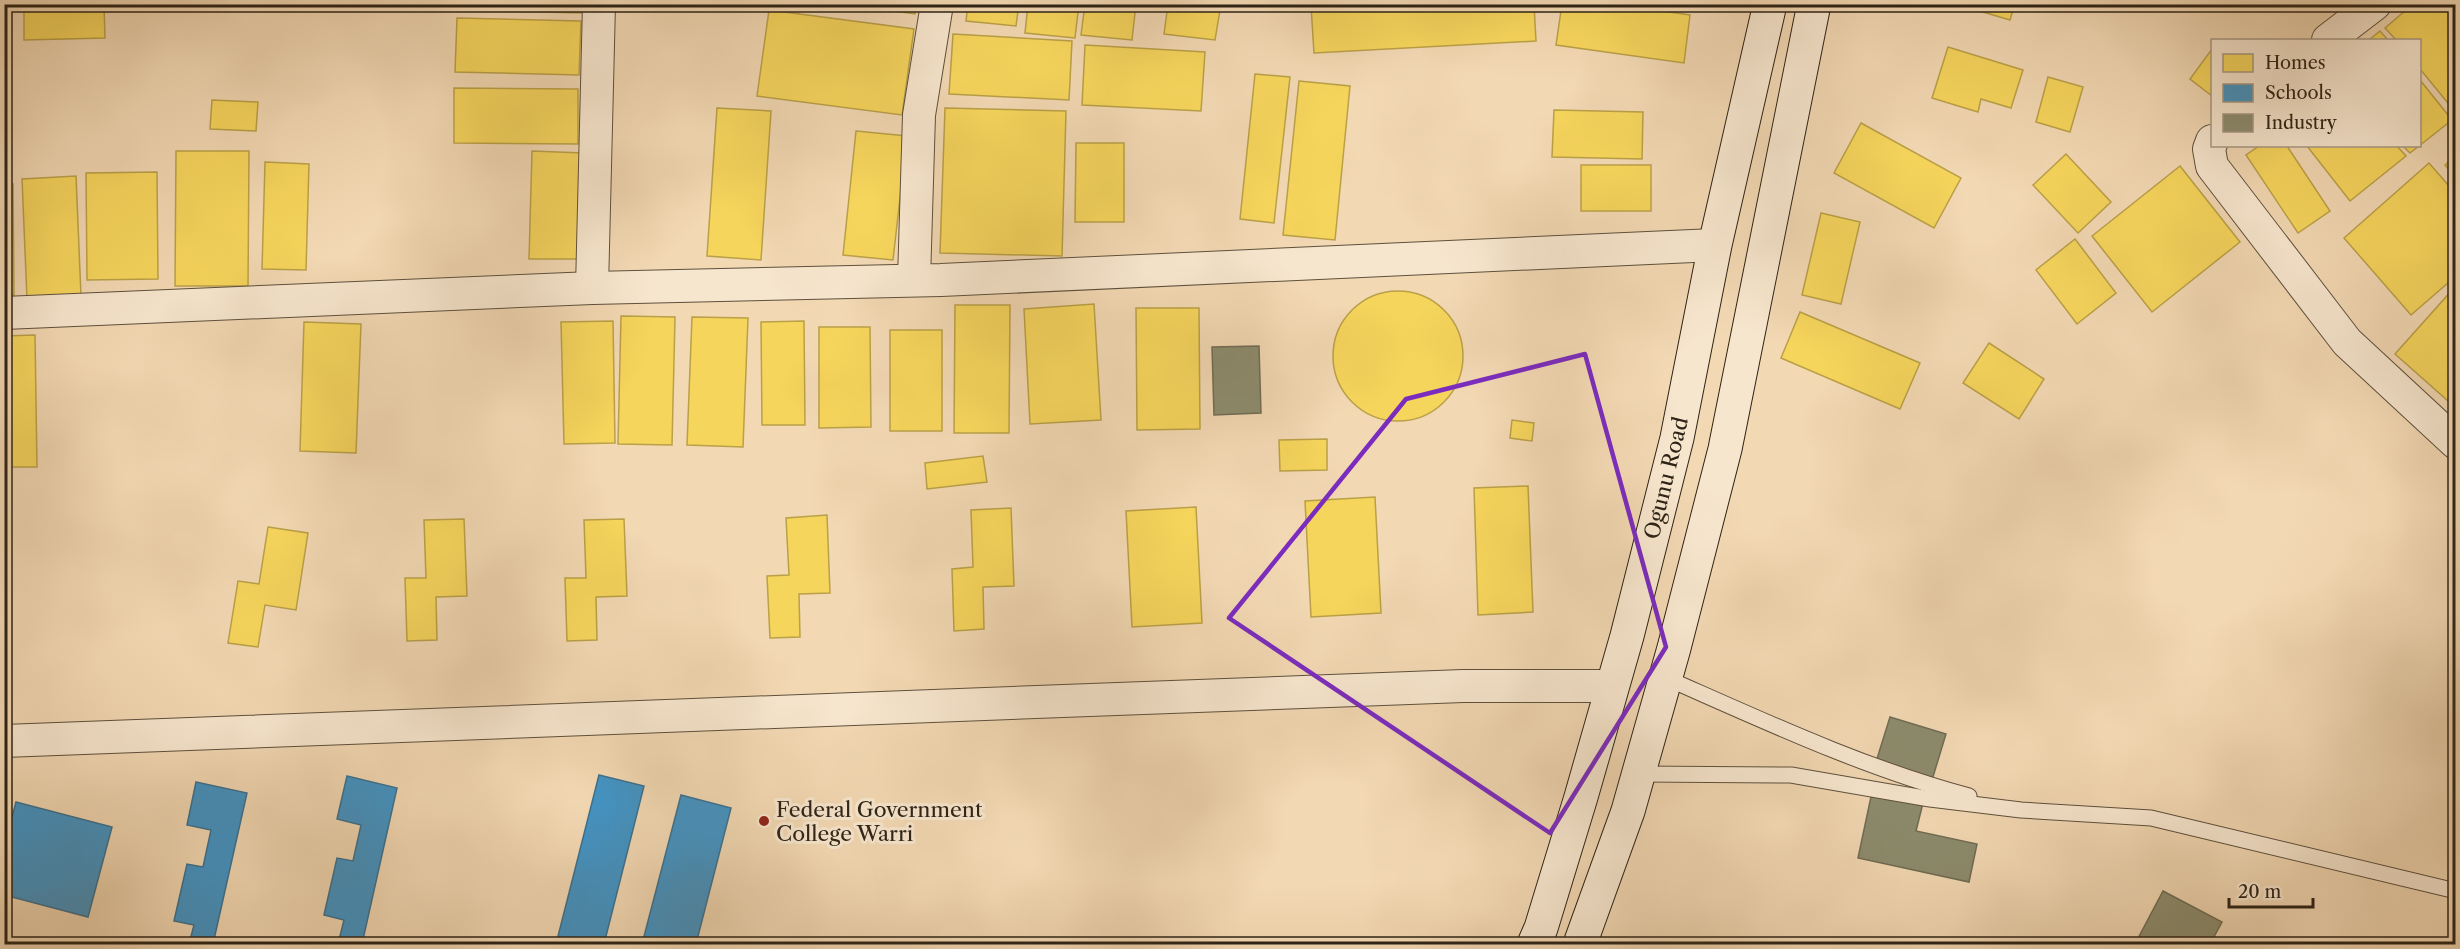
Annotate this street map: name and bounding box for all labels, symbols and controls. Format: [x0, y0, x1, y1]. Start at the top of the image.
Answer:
legend [2211, 39, 2421, 147]
text: Homes [2265, 52, 2326, 74]
text: Schools [2265, 82, 2332, 104]
text: Industry [2265, 112, 2338, 134]
street label: Ogunu Road [1639, 414, 1693, 542]
place label: Federal Government College Warri [776, 797, 983, 846]
marker: Federal Government College Warri [757, 814, 771, 828]
scale bar [2229, 871, 2313, 909]
text: 20 m [2238, 881, 2282, 903]

